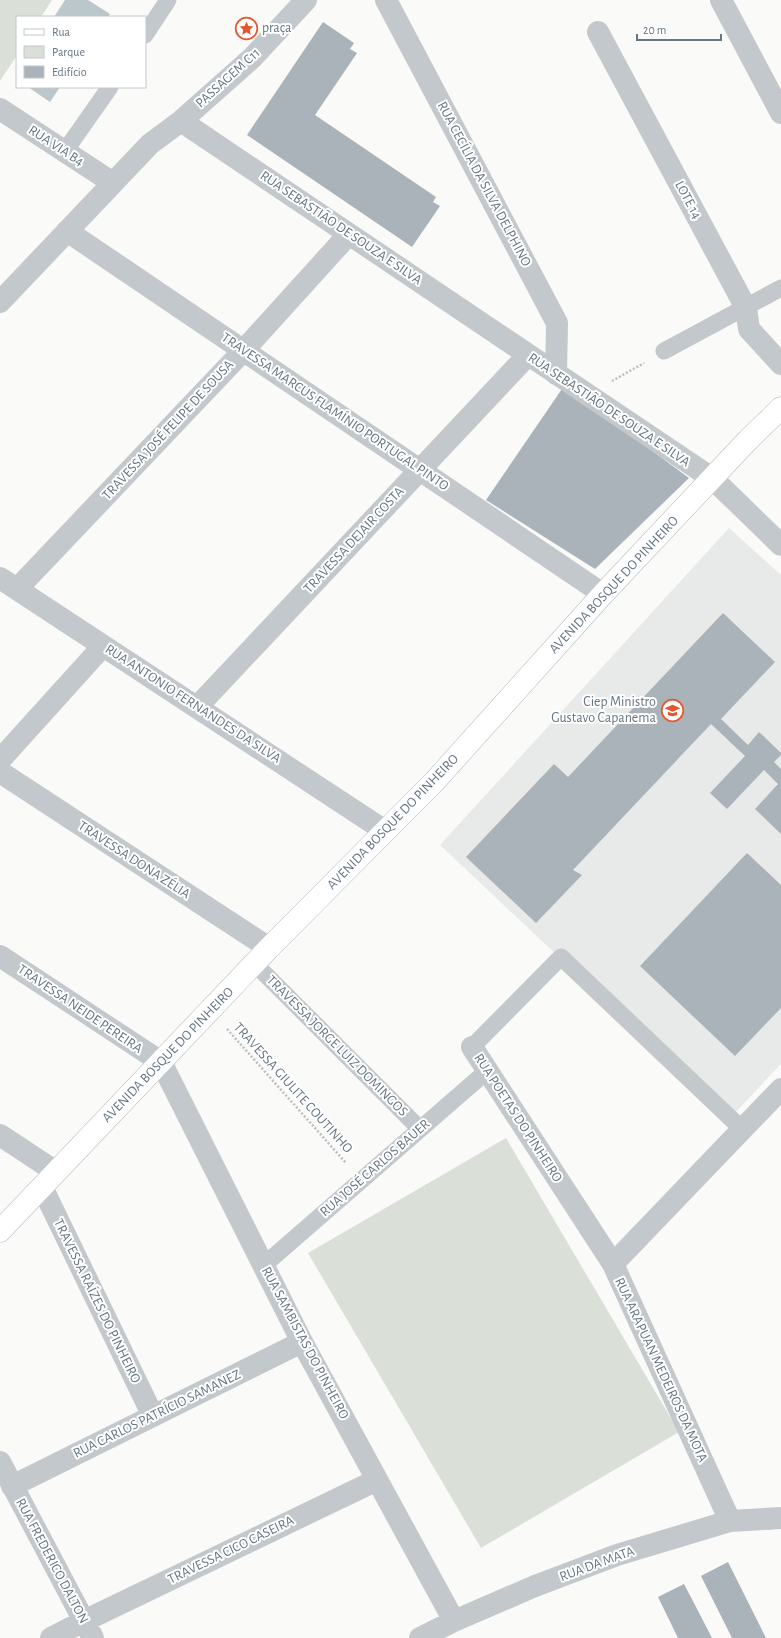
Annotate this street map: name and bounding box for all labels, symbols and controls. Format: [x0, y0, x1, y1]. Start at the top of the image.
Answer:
place icon: praça [234, 15, 260, 41]
legend [16, 16, 146, 88]
scale bar [637, 16, 721, 42]
place label: praça [262, 21, 292, 35]
text: 20 m [643, 24, 666, 36]
text: Rua [52, 26, 71, 38]
text: Parque [52, 46, 85, 58]
street label: PASSAGEM C11 [193, 46, 263, 110]
text: Edifício [52, 66, 87, 78]
street label: RUA CECÍLIA DA SILVA DELPHINO [435, 98, 536, 269]
street label: RUA VIA B4 [26, 123, 86, 169]
street label: RUA SEBASTIÃO DE SOUZA E SILVA [258, 167, 426, 287]
street label: LOTE 14 [672, 179, 704, 222]
street label: TRAVESSA MARCUS FLAMÍNIO PORTUGAL PINTO [219, 328, 453, 494]
street label: RUA SEBASTIÃO DE SOUZA E SILVA [526, 349, 694, 469]
street label: TRAVESSA JOSÉ FELIPE DE SOUSA [98, 355, 236, 502]
street label: TRAVESSA DEJAIR COSTA [301, 484, 407, 596]
street label: AVENIDA BOSQUE DO PINHEIRO [547, 514, 681, 656]
street label: RUA ANTONIO FERNANDES DA SILVA [103, 642, 283, 766]
place label: Ciep Ministro Gustavo Capanema [551, 695, 657, 725]
school or university icon: Ciep Ministro Gustavo Capanema [659, 697, 685, 723]
street label: AVENIDA BOSQUE DO PINHEIRO [325, 752, 461, 892]
street label: TRAVESSA DONA ZÉLIA [76, 816, 194, 901]
street label: TRAVESSA NEIDE PEREIRA [15, 962, 145, 1056]
street label: TRAVESSA JORGE LUIZ DOMINGOS [264, 973, 410, 1119]
street label: AVENIDA BOSQUE DO PINHEIRO [100, 985, 236, 1125]
street label: TRAVESSA GIULITE COUTINHO [231, 1020, 355, 1156]
street label: RUA POETAS DO PINHEIRO [471, 1051, 565, 1185]
street label: RUA JOSÉ CARLOS BAUER [316, 1114, 433, 1219]
street label: TRAVESSA RAÍZES DO PINHEIRO [51, 1215, 146, 1385]
street label: RUA SAMBISTAS DO PINHEIRO [259, 1265, 351, 1422]
street label: RUA ARAPUAN MEDEIROS DA MOTA [612, 1276, 710, 1464]
street label: RUA CARLOS PATRÍCIO SAMANEZ [70, 1365, 243, 1461]
street label: RUA FREDERICO DALTON [13, 1496, 91, 1626]
street label: TRAVESSA CICO CASEIRA [166, 1513, 296, 1587]
street label: RUA DA MATA [558, 1544, 636, 1584]

